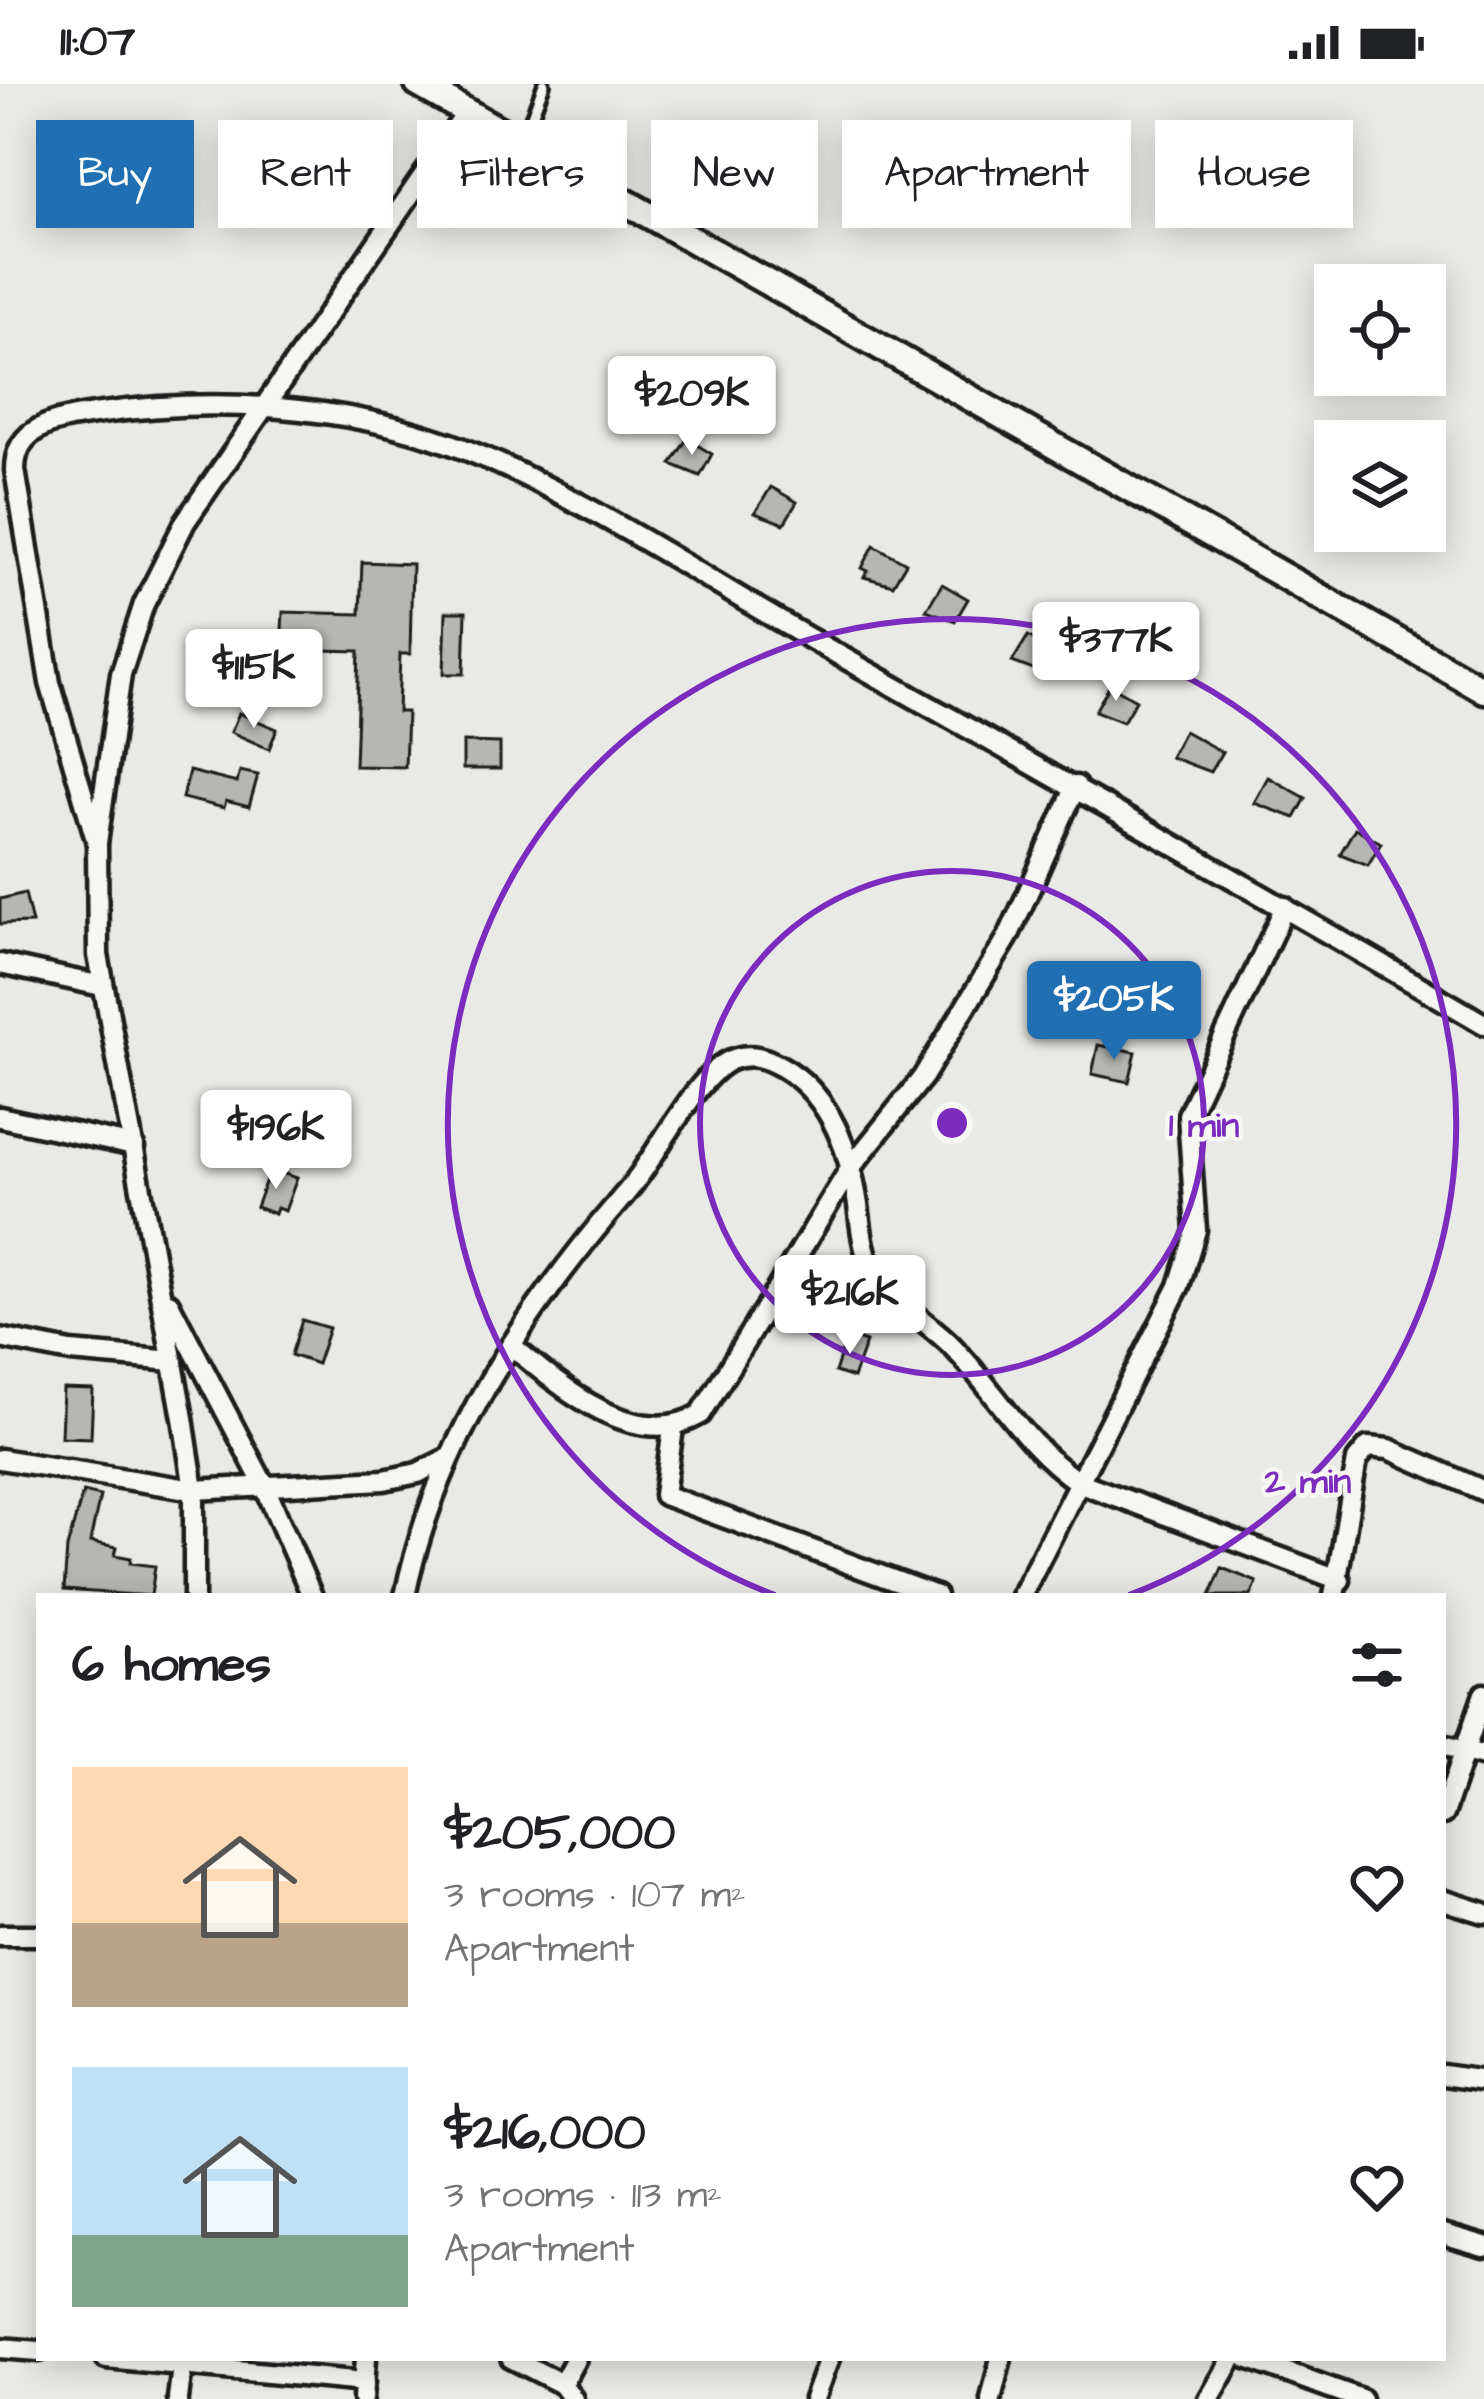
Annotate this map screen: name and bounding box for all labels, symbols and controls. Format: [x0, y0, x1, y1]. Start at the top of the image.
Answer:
text: 11:07 [60, 11, 135, 73]
chip: Buy [36, 120, 194, 228]
chip: Rent [218, 120, 393, 228]
chip: Filters [417, 120, 627, 228]
chip: New [651, 120, 818, 228]
chip: Apartment [842, 120, 1131, 228]
chip: House [1155, 120, 1353, 228]
map controls [1314, 264, 1446, 552]
button: locate [1314, 264, 1446, 396]
pin: $209K [608, 356, 776, 458]
text: $209K [635, 368, 749, 422]
button: layers [1314, 420, 1446, 552]
pin: $377K [1032, 602, 1200, 704]
text: $377K [1059, 614, 1173, 668]
pin: $115K [170, 629, 338, 731]
text: $115K [213, 641, 295, 695]
pin: $205K [1030, 961, 1198, 1063]
text: $205K [1054, 973, 1174, 1027]
pin: $196K [192, 1090, 360, 1192]
text: 1 min [1169, 1100, 1239, 1151]
text: $196K [228, 1102, 324, 1156]
centre of rings [931, 1102, 973, 1144]
pin: $216K [766, 1255, 934, 1357]
text: $216K [801, 1267, 899, 1321]
text: 2 min [1264, 1456, 1351, 1507]
text: 6 homes [72, 1630, 271, 1701]
icon: filters [1344, 1632, 1410, 1698]
text: $205,000 [444, 1798, 675, 1869]
icon: home [168, 1815, 312, 1959]
icon: heart [1344, 1854, 1410, 1920]
text: 3 rooms · 107 m² [444, 1869, 746, 1923]
text: Apartment [444, 1923, 635, 1977]
text: $216,000 [444, 2098, 646, 2169]
icon: home [168, 2115, 312, 2259]
icon: heart [1344, 2154, 1410, 2220]
text: 3 rooms · 113 m² [444, 2169, 722, 2223]
text: Apartment [444, 2223, 635, 2277]

